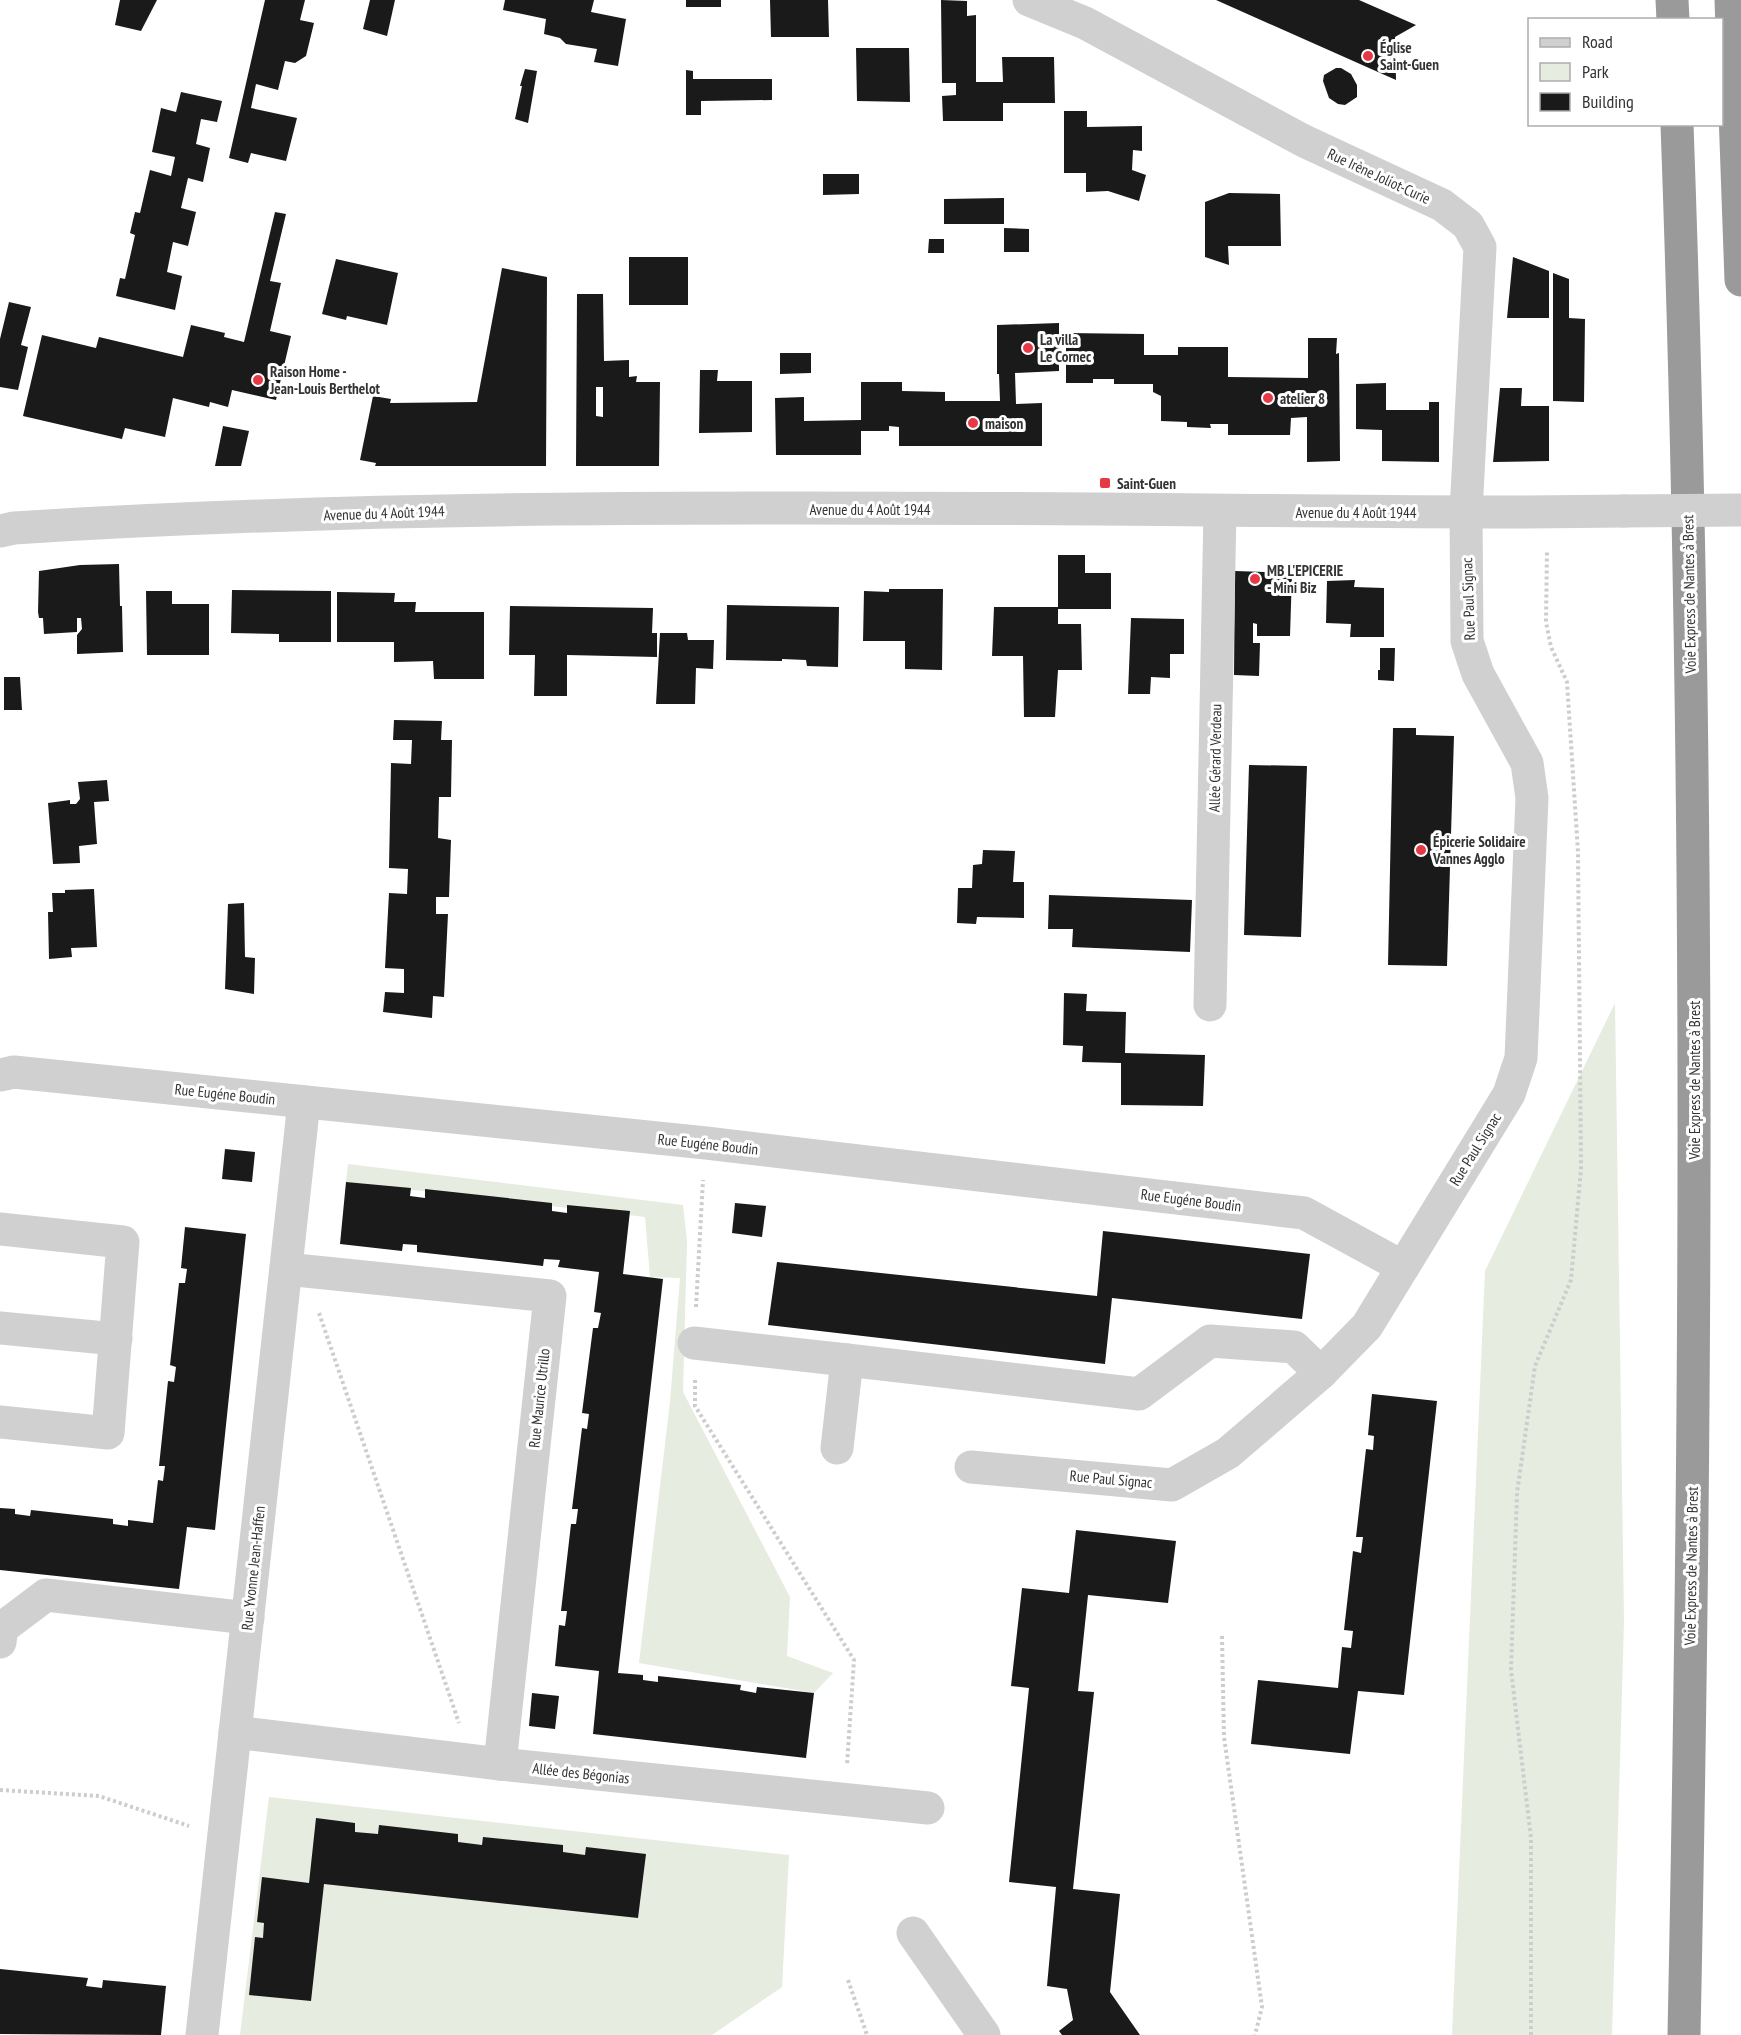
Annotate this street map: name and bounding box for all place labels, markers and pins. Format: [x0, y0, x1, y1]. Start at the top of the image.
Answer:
place label: Église Saint-Guen [1380, 38, 1439, 74]
marker: Église Saint-Guen [1361, 49, 1375, 63]
place label: La villa Le Cornec [1040, 330, 1092, 366]
marker: La villa Le Cornec [1021, 341, 1035, 355]
place label: Raison Home - Jean-Louis Berthelot [269, 362, 381, 398]
marker: Raison Home - Jean-Louis Berthelot [251, 373, 265, 387]
place label: atelier 8 [1280, 389, 1325, 408]
marker: atelier 8 [1261, 391, 1275, 405]
place label: maison [985, 414, 1023, 433]
marker: maison [966, 416, 980, 430]
place label: Saint-Guen [1117, 474, 1176, 493]
marker: Saint-Guen [1098, 476, 1112, 490]
place label: MB L'EPICERIE - Mini Biz [1267, 561, 1343, 597]
marker: MB L'EPICERIE - Mini Biz [1248, 572, 1262, 586]
place label: Épicerie Solidaire Vannes Agglo [1432, 832, 1526, 868]
marker: Épicerie Solidaire Vannes Agglo [1414, 843, 1428, 857]

